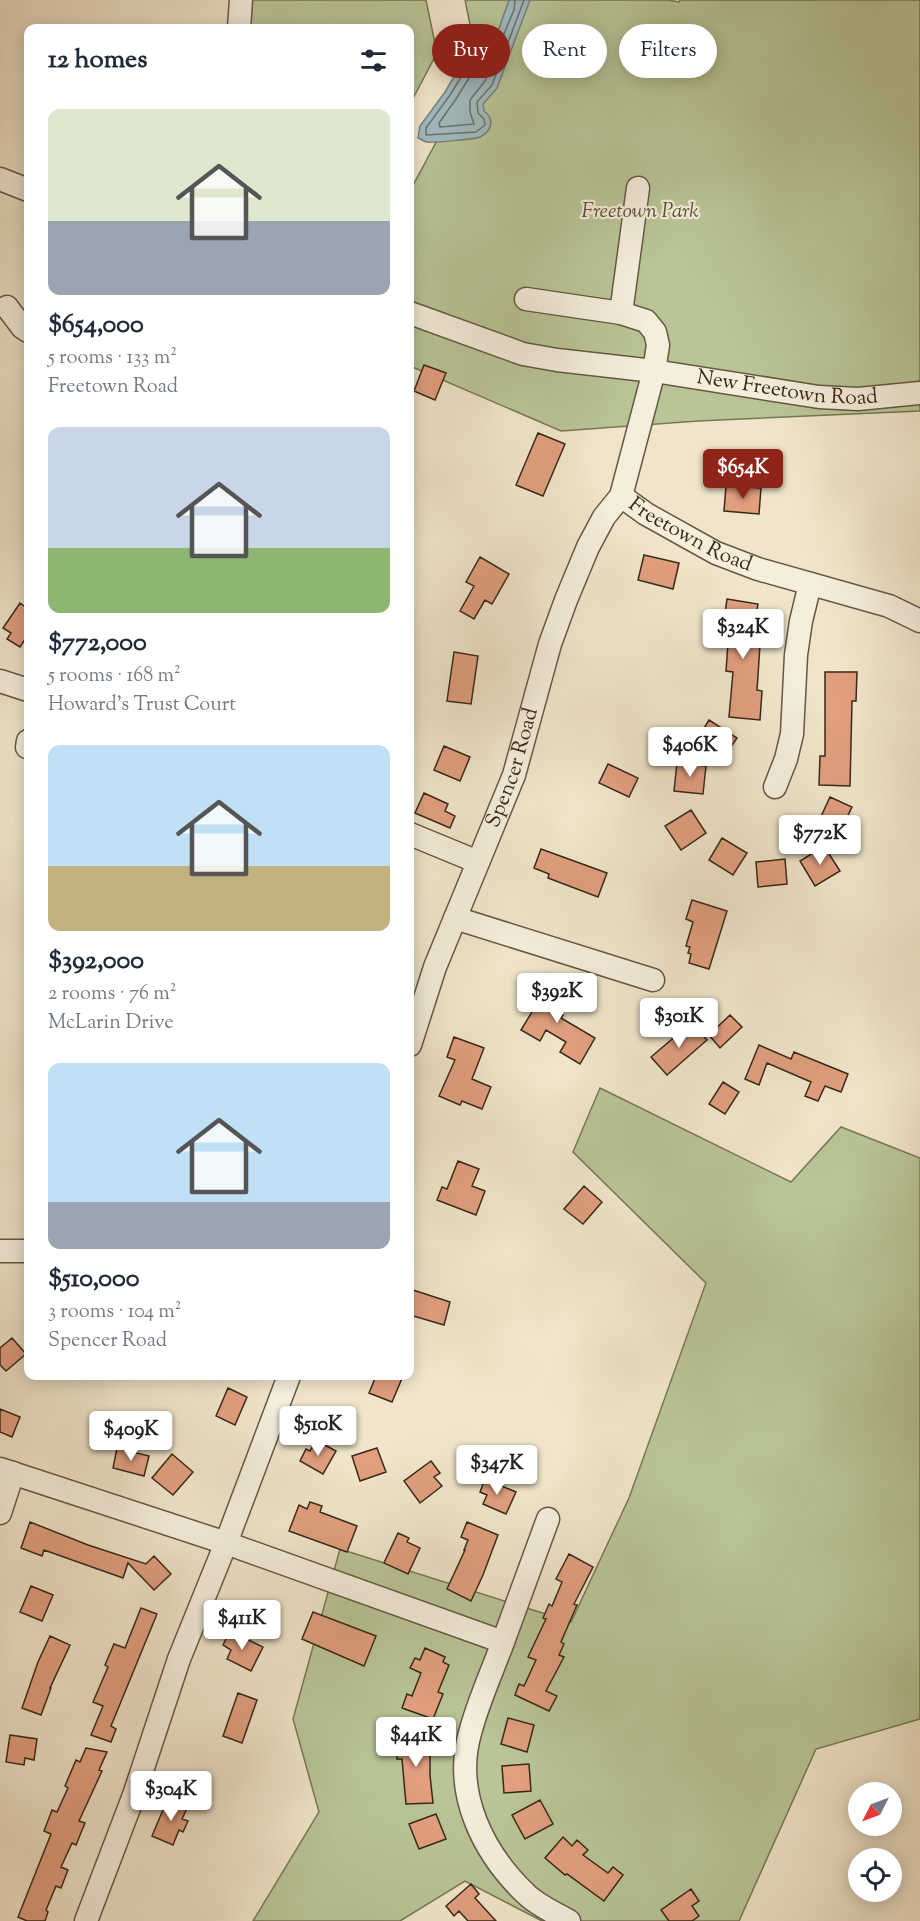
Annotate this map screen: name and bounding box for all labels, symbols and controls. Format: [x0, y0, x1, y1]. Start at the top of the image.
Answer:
chip: Buy [432, 24, 510, 78]
chip: Rent [522, 24, 607, 78]
chip: Filters [619, 24, 717, 78]
text: 12 homes [48, 42, 147, 79]
icon: filters [357, 44, 390, 77]
icon: home [165, 148, 273, 256]
park label: Freetown Park [581, 197, 699, 227]
text: $654,000 [48, 307, 144, 344]
text: 5 rooms · 133 m² [48, 344, 177, 373]
street label: New Freetown Road [694, 363, 879, 414]
text: Freetown Road [48, 373, 178, 402]
pin: $654K [701, 449, 785, 500]
text: $654K [717, 454, 769, 483]
icon: home [165, 466, 273, 574]
street label: Freetown Road [622, 491, 756, 580]
pin: $324K [701, 609, 785, 660]
text: $324K [717, 614, 769, 643]
text: $772,000 [48, 625, 147, 662]
text: 5 rooms · 168 m² [48, 662, 181, 691]
text: Howard's Trust Court [48, 691, 236, 720]
street label: Spencer Road [479, 704, 547, 833]
pin: $406K [648, 727, 732, 778]
text: $406K [662, 732, 718, 761]
icon: home [165, 784, 273, 892]
pin: $772K [778, 815, 862, 866]
text: $772K [793, 820, 847, 849]
text: $392,000 [48, 943, 144, 980]
pin: $392K [515, 973, 599, 1024]
text: $392K [531, 978, 583, 1007]
text: 2 rooms · 76 m² [48, 980, 176, 1009]
pin: $301K [637, 998, 721, 1049]
text: $301K [654, 1003, 704, 1032]
text: McLarin Drive [48, 1009, 174, 1038]
icon: home [165, 1102, 273, 1210]
text: $510,000 [48, 1261, 139, 1298]
text: 3 rooms · 104 m² [48, 1298, 182, 1327]
text: Spencer Road [48, 1327, 167, 1356]
pin: $510K [276, 1406, 360, 1457]
pin: $409K [89, 1411, 173, 1462]
text: $510K [293, 1411, 343, 1440]
text: $409K [103, 1416, 159, 1445]
pin: $347K [455, 1445, 539, 1496]
text: $347K [470, 1450, 524, 1479]
pin: $411K [200, 1600, 284, 1651]
text: $411K [218, 1605, 266, 1634]
pin: $441K [374, 1717, 458, 1768]
text: $441K [390, 1722, 442, 1751]
pin: $304K [129, 1771, 213, 1822]
text: $304K [145, 1776, 197, 1805]
north arrow [848, 1782, 902, 1836]
map controls [848, 1782, 902, 1902]
button: locate [848, 1848, 902, 1902]

